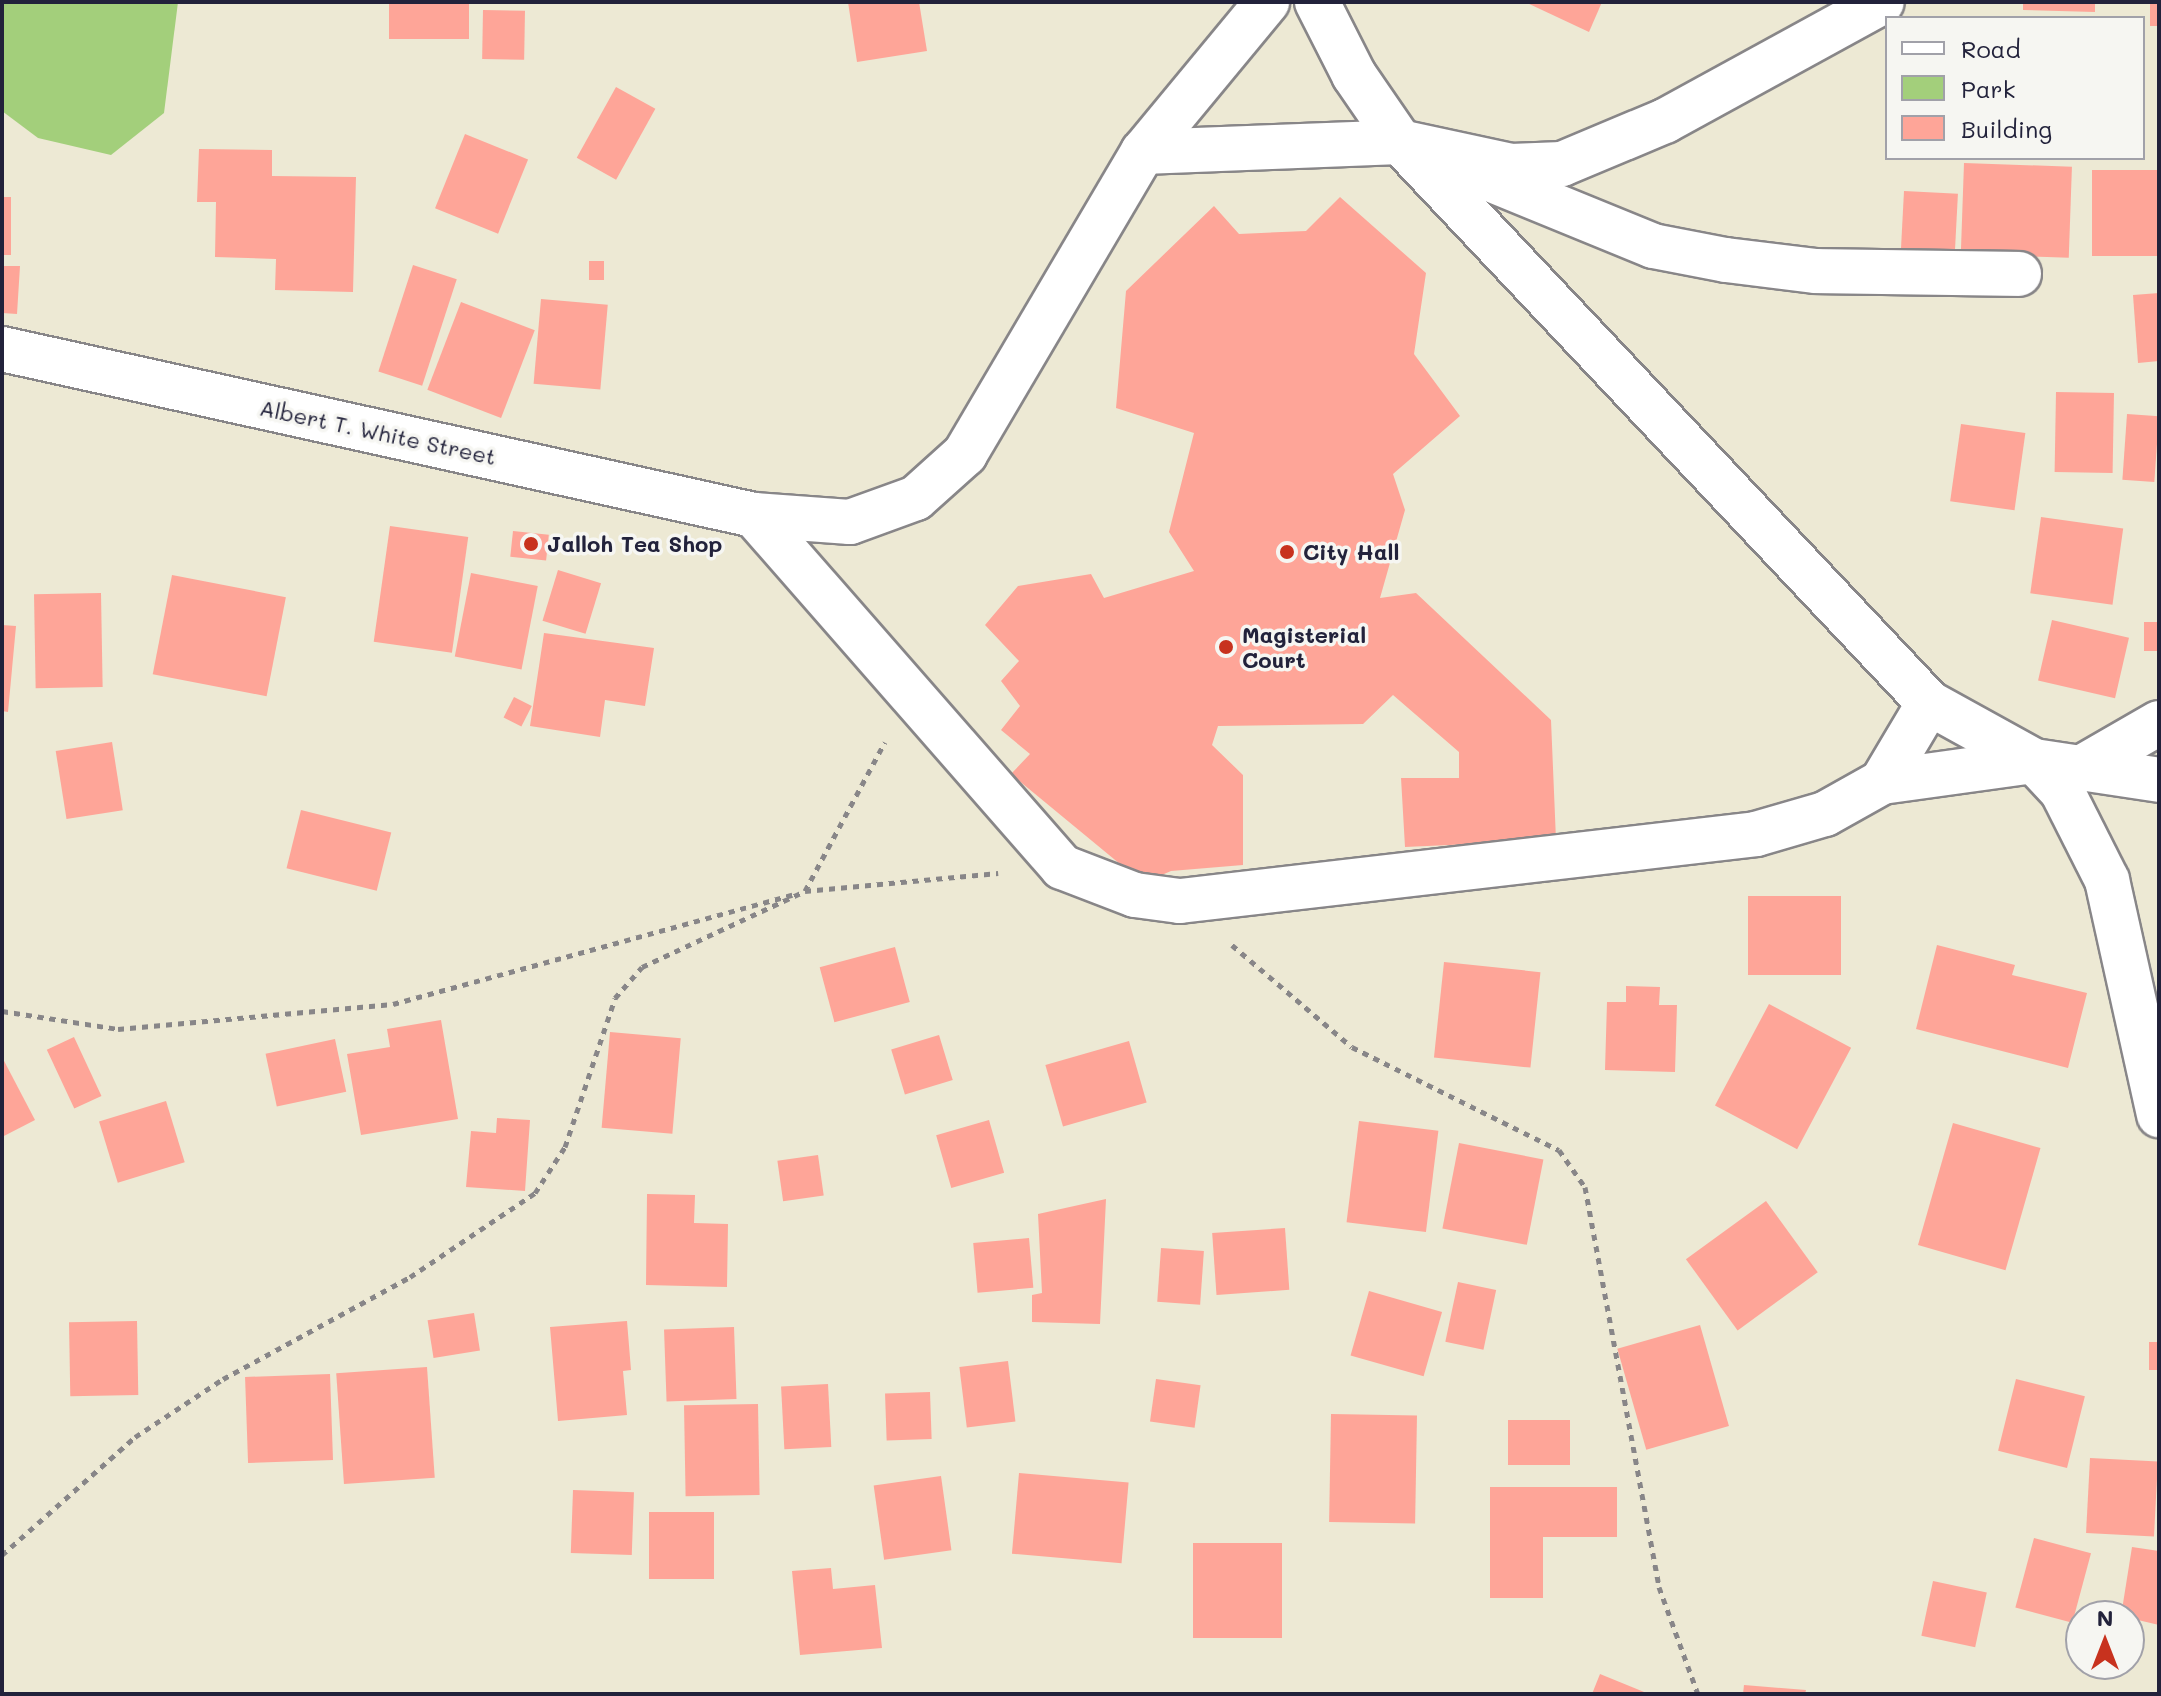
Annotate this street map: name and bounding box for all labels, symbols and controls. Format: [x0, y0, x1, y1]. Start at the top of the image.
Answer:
legend [1885, 16, 2145, 160]
text: Road [1961, 33, 2021, 64]
text: Park [1961, 73, 2015, 104]
text: Building [1961, 113, 2052, 144]
street label: Albert T. White Street [258, 394, 498, 470]
place label: Jalloh Tea Shop [547, 531, 722, 557]
marker: Jalloh Tea Shop [522, 535, 540, 553]
place label: City Hall [1303, 539, 1399, 565]
marker: City Hall [1278, 543, 1296, 561]
place label: Magisterial Court [1242, 621, 1366, 672]
marker: Magisterial Court [1217, 638, 1235, 656]
north arrow [2065, 1600, 2145, 1680]
text: N [2097, 1603, 2113, 1632]

